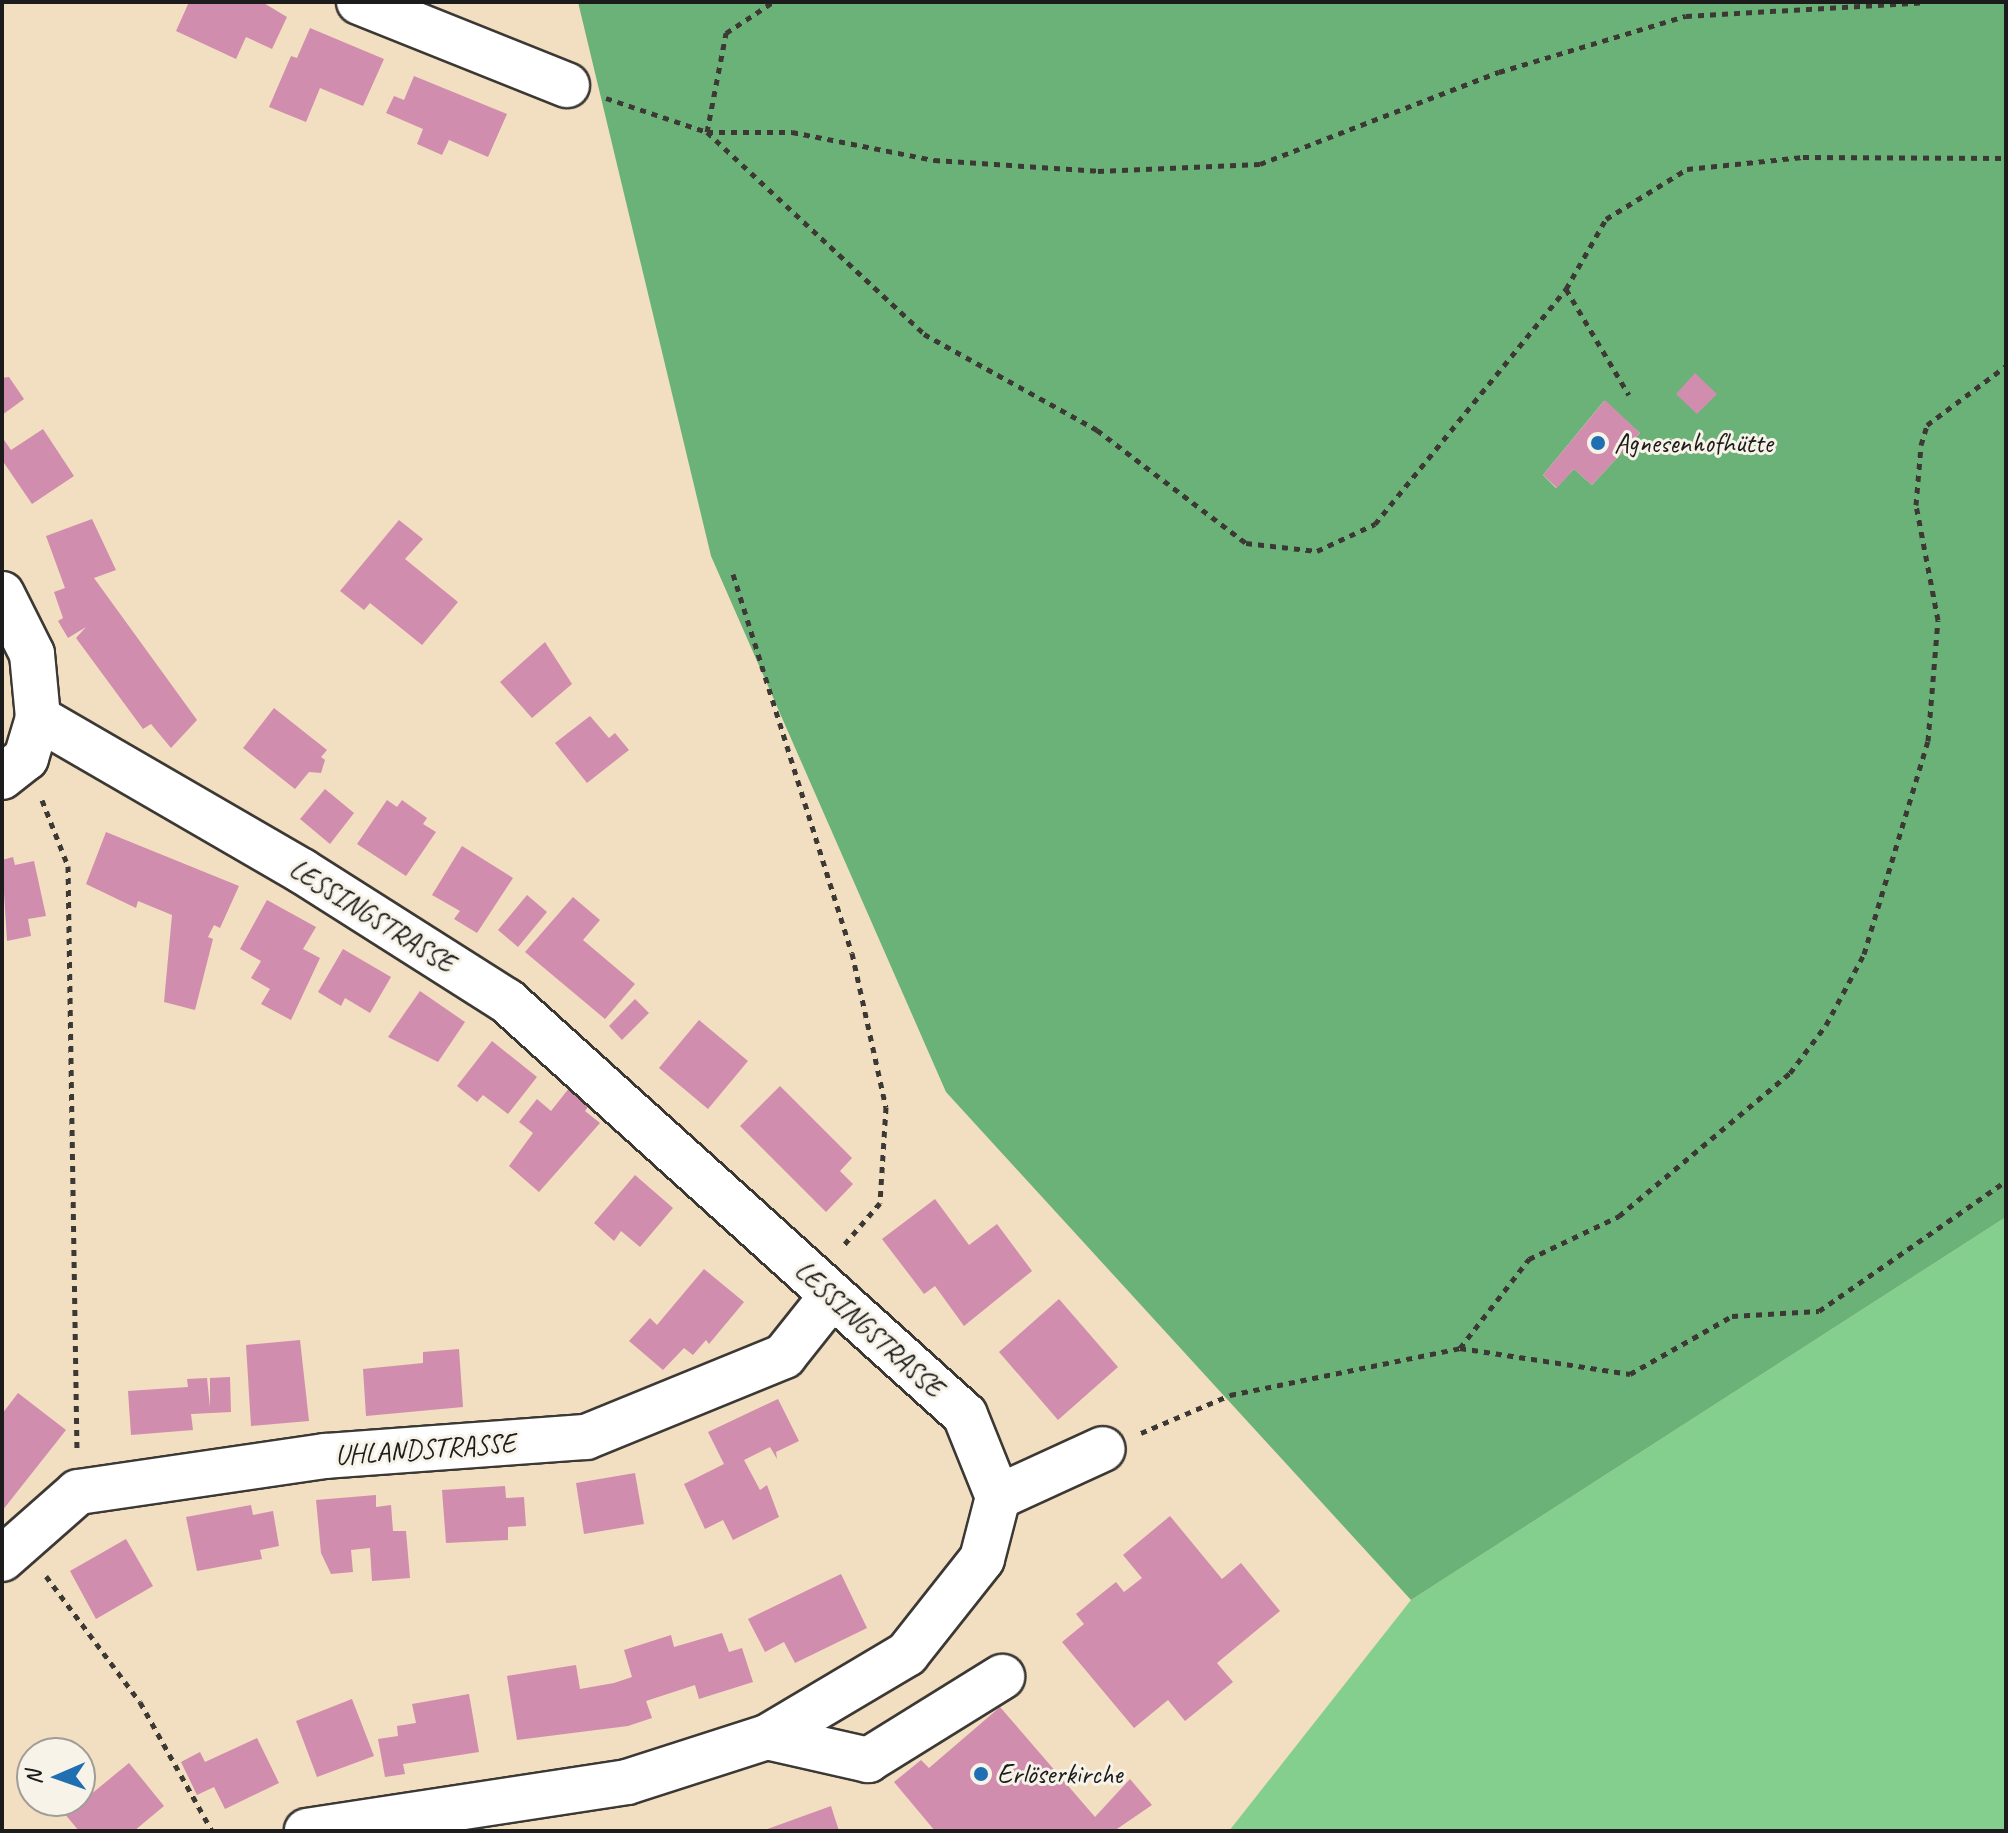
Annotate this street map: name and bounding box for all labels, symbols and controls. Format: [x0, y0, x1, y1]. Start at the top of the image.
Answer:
place label: Agnesenhofhütte [1614, 426, 1773, 460]
marker: Agnesenhofhütte [1589, 434, 1607, 452]
street label: LESSINGSTRASSE [283, 852, 461, 980]
street label: LESSINGSTRASSE [788, 1253, 950, 1405]
street label: UHLANDSTRASSE [334, 1426, 516, 1472]
north arrow [16, 1737, 96, 1817]
place label: Erlöserkirche [997, 1757, 1122, 1791]
marker: Erlöserkirche [972, 1765, 990, 1783]
text: N [20, 1770, 48, 1785]

